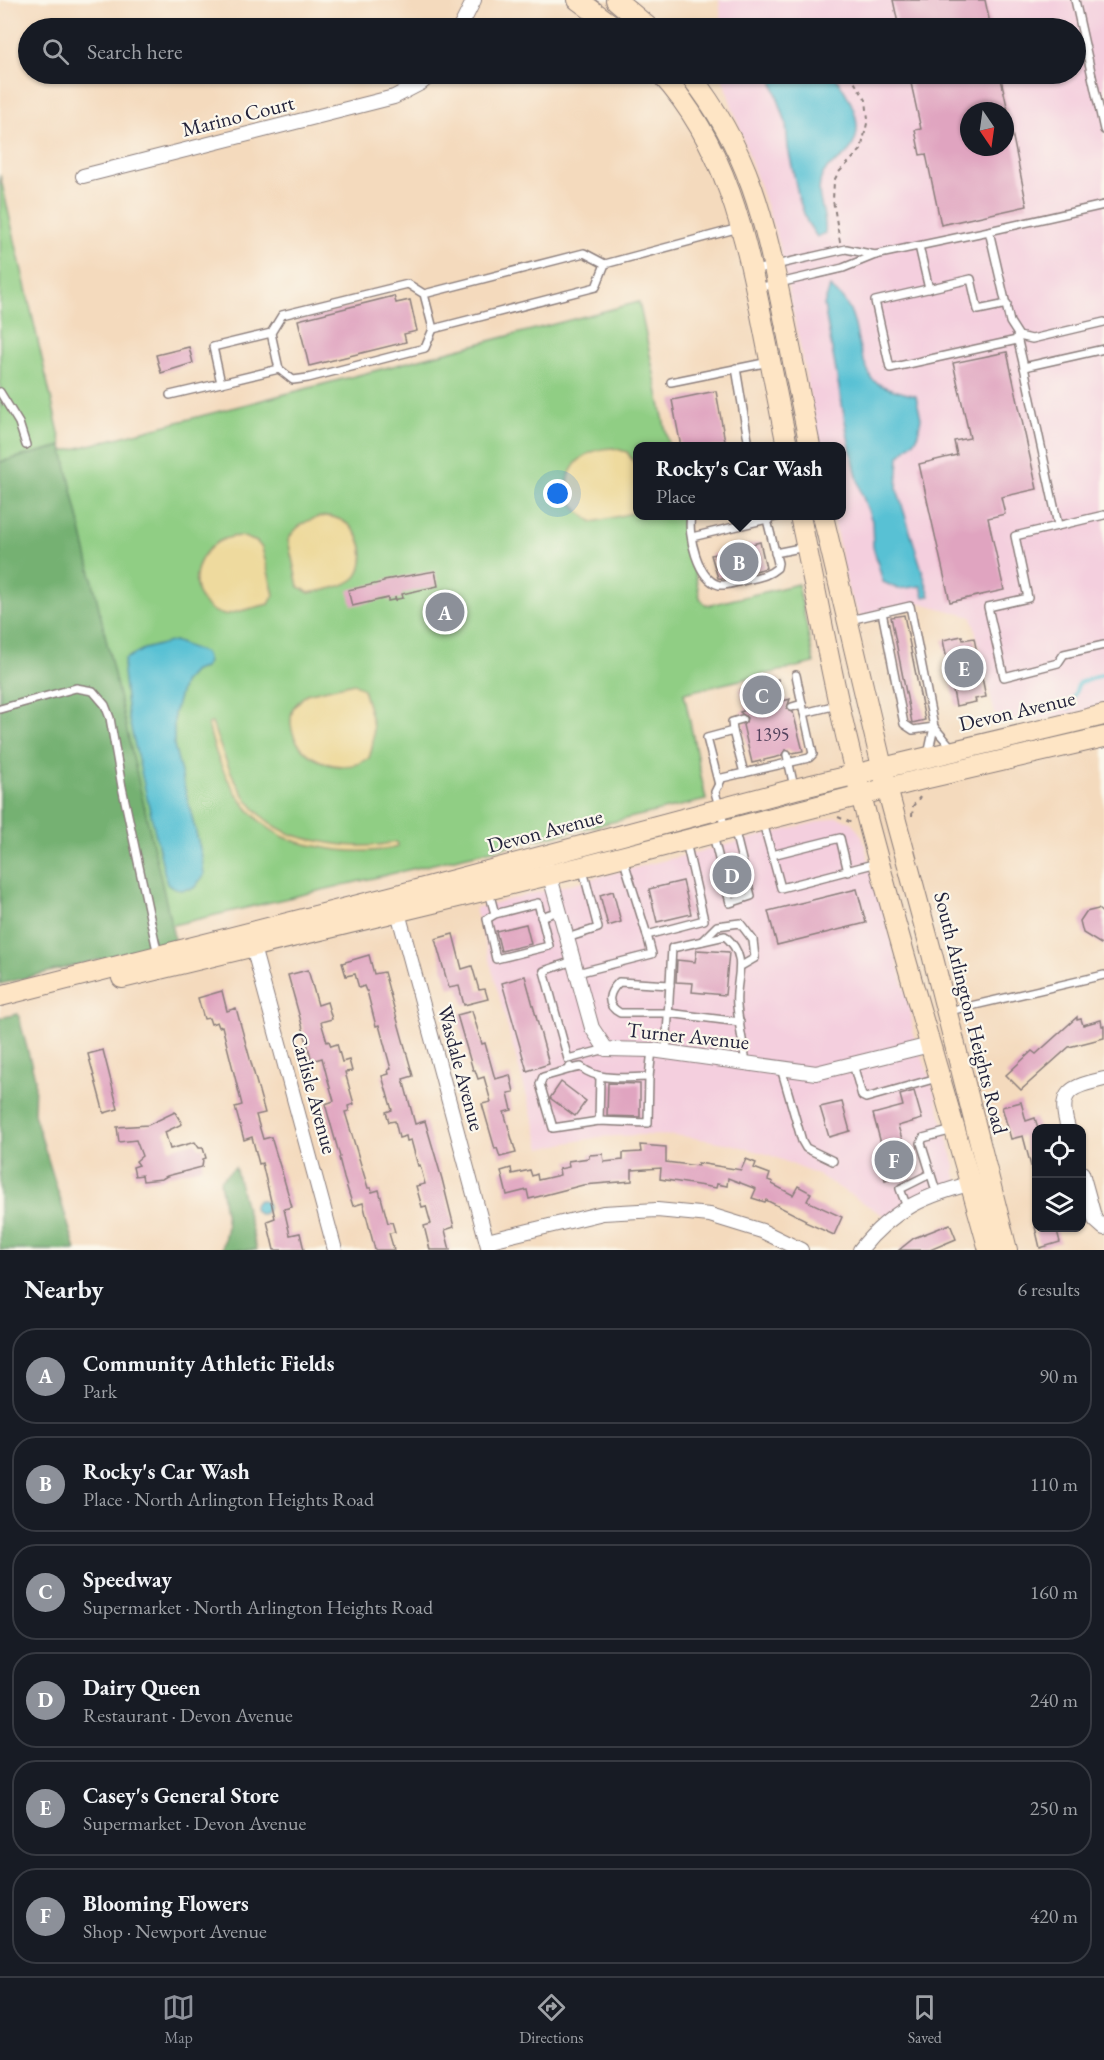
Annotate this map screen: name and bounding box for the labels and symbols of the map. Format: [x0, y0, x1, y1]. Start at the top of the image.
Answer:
street label: Marino Court [179, 88, 297, 142]
north arrow [960, 102, 1014, 156]
your location [543, 479, 572, 508]
pin: B [720, 540, 758, 584]
pin: A [426, 590, 464, 634]
pin: E [944, 646, 984, 690]
pin: C [742, 672, 782, 718]
street label: Devon Avenue [956, 684, 1078, 737]
house number: 1395 [755, 723, 789, 746]
street label: Devon Avenue [484, 802, 606, 859]
pin: D [712, 852, 752, 898]
street label: South Arlington Heights Road [928, 889, 1015, 1137]
street label: Wasdale Avenue [432, 1002, 491, 1134]
street label: Turner Avenue [626, 1016, 751, 1055]
street label: Carlisle Avenue [285, 1029, 344, 1157]
pin: F [874, 1138, 914, 1182]

